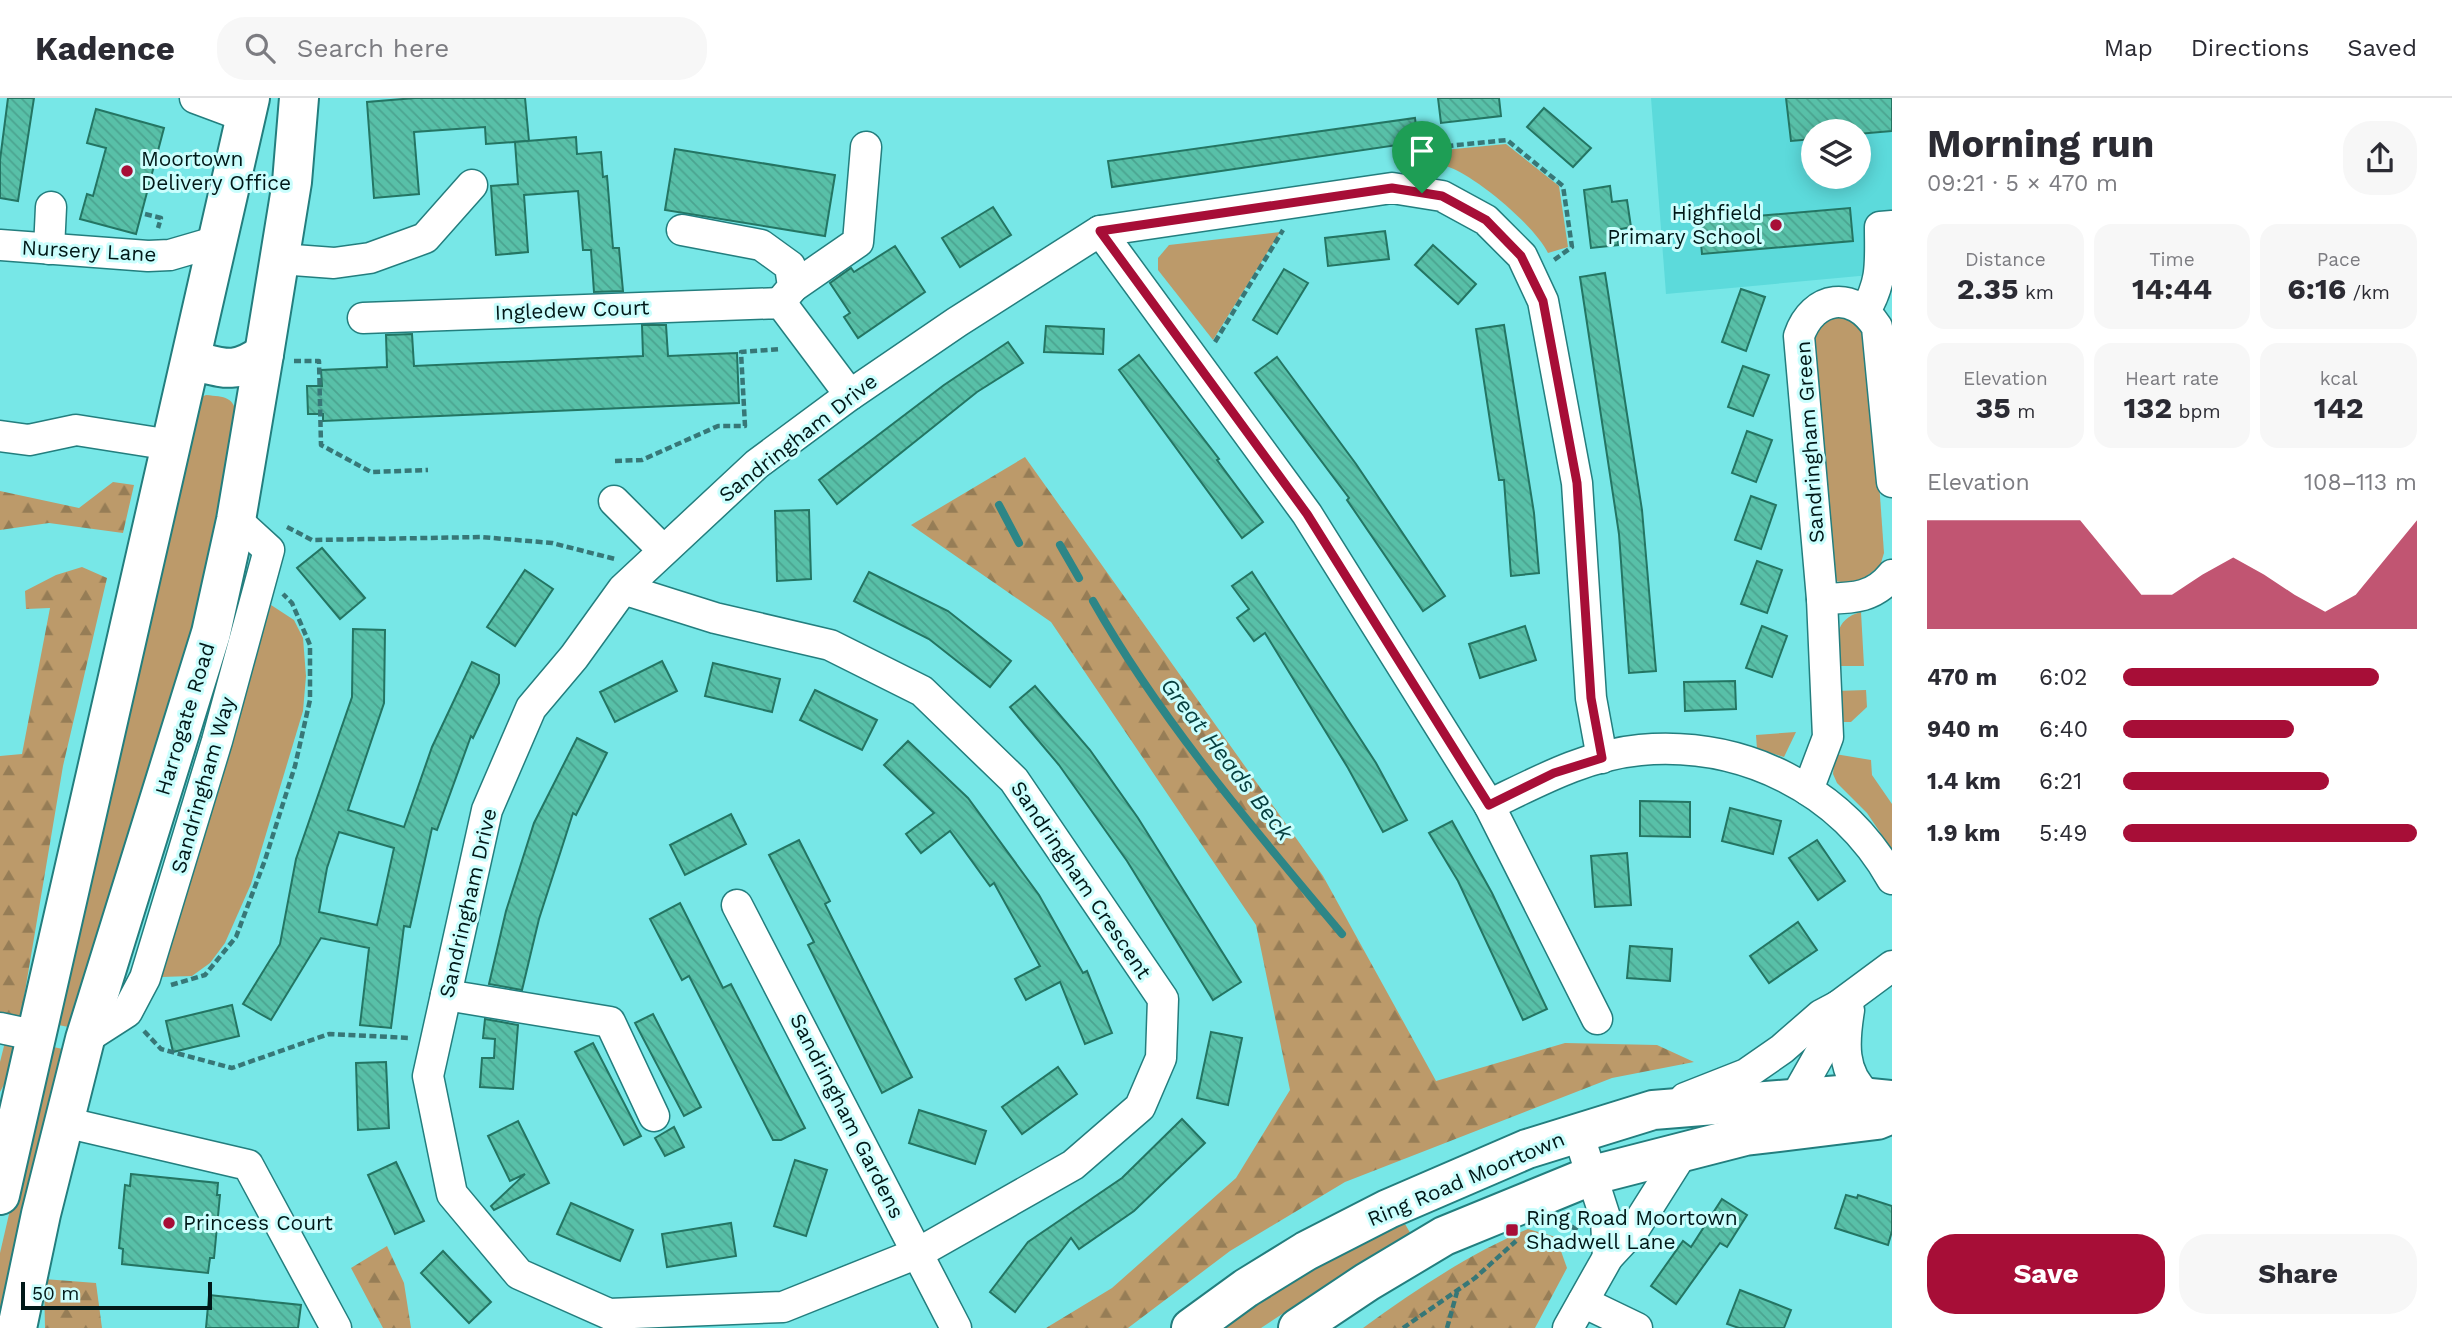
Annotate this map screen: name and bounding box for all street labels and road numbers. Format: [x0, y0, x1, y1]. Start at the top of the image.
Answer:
street label: Nursery Lane [21, 234, 157, 267]
street label: Ingledew Court [494, 294, 650, 325]
street label: Sandringham Green [1790, 340, 1829, 544]
street label: Sandringham Drive [714, 368, 882, 507]
street label: Harrogate Road [149, 639, 220, 798]
street label: Sandringham Way [165, 693, 240, 876]
street label: Sandringham Crescent [1006, 776, 1157, 983]
street label: Sandringham Drive [434, 806, 502, 1000]
street label: Sandringham Gardens [785, 1009, 910, 1222]
street label: Ring Road Moortown [1363, 1126, 1568, 1231]

